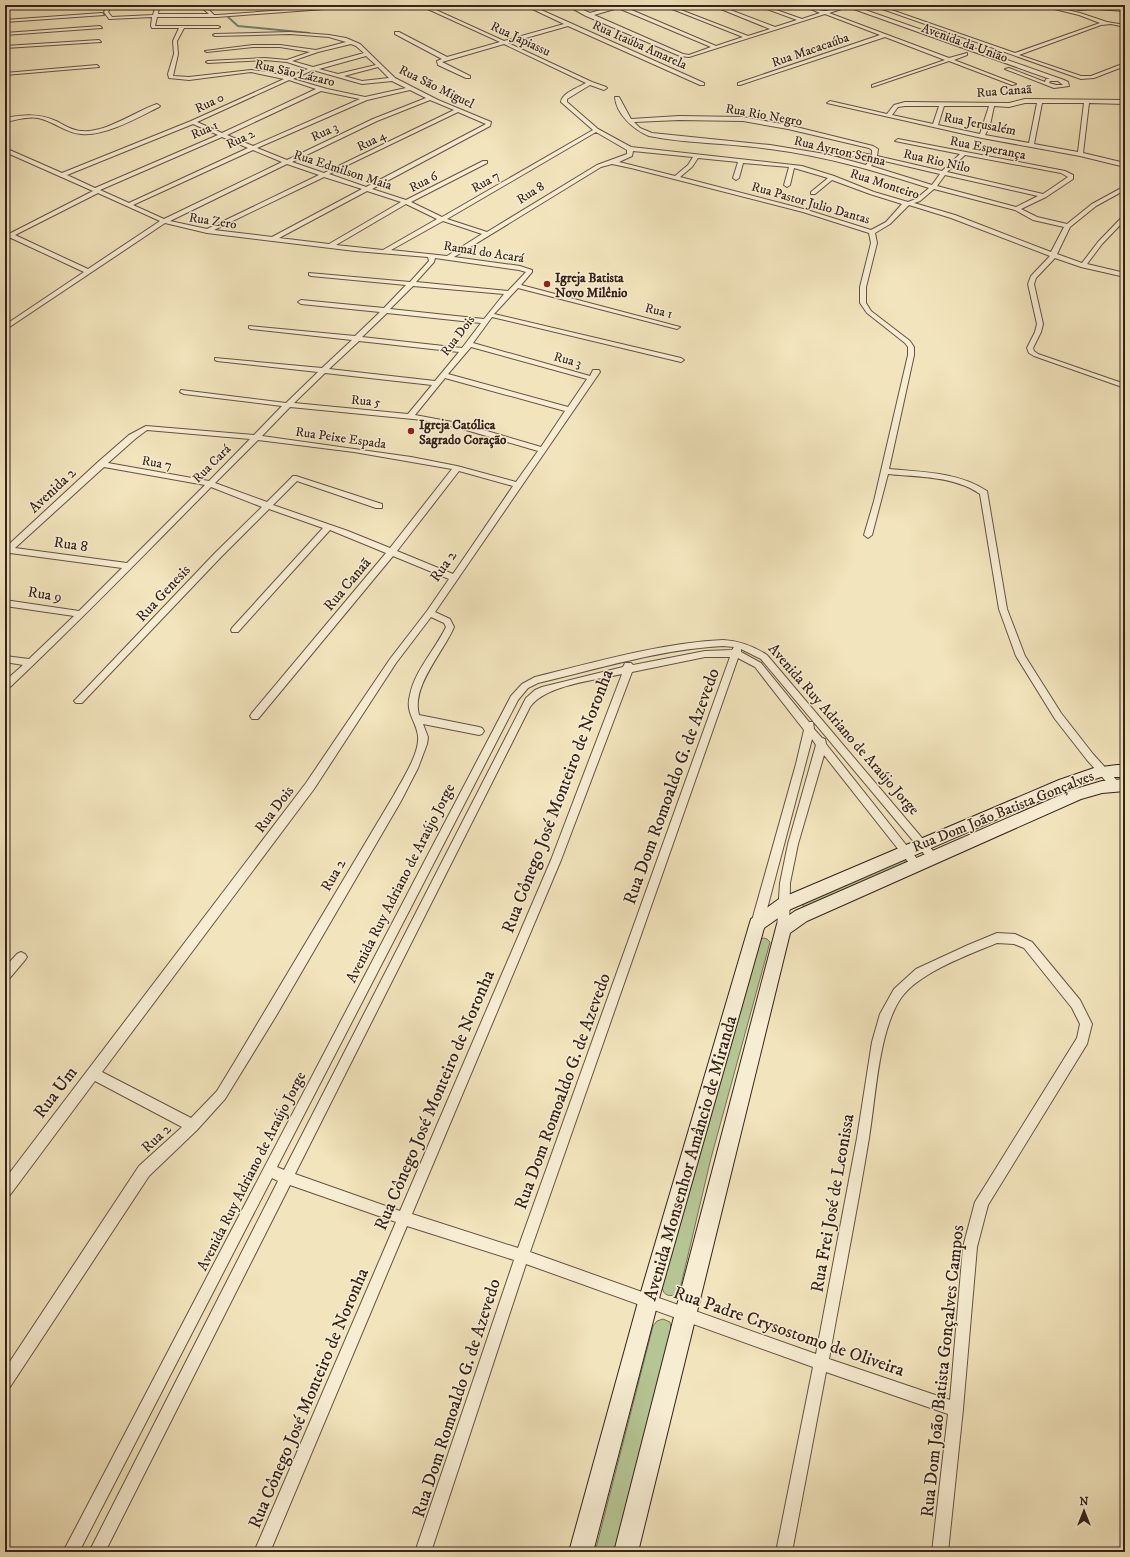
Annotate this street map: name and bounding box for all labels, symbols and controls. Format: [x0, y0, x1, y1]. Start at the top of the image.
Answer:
street label: Rua Itaúba Amarela [590, 17, 690, 73]
street label: Rua Japiassu [488, 18, 553, 60]
street label: Avenida da União [919, 20, 1010, 66]
street label: Rua Macacaúba [770, 29, 852, 71]
street label: Rua São Lázaro [253, 56, 336, 90]
street label: Rua São Miguel [396, 62, 477, 112]
street label: Rua Canaã [976, 81, 1033, 101]
street label: Rua 0 [192, 89, 227, 117]
street label: Rua Rio Negro [724, 100, 803, 130]
street label: Rua Jerusalém [942, 109, 1018, 139]
street label: Rua 1 [188, 117, 221, 143]
street label: Rua 3 [308, 119, 341, 145]
street label: Rua 2 [224, 125, 258, 152]
street label: Rua 4 [354, 127, 389, 155]
street label: Rua Ayrton Senna [792, 133, 888, 169]
street label: Rua Esperança [949, 133, 1028, 163]
street label: Rua Rio Nilo [902, 146, 972, 176]
street label: Rua Edmilson Maia [291, 147, 394, 194]
street label: Rua Monteiro [848, 165, 921, 203]
street label: Rua 6 [406, 167, 442, 196]
street label: Rua 7 [468, 167, 503, 196]
street label: Rua 8 [514, 178, 547, 208]
street label: Rua Pastor Julio Dantas [750, 178, 872, 227]
street label: Rua Zero [188, 209, 238, 233]
street label: Ramal do Acará [442, 238, 526, 266]
place label: Igreja Batista Novo Milênio [555, 270, 628, 301]
marker: Igreja Batista Novo Milênio [542, 279, 552, 289]
street label: Rua 1 [643, 300, 674, 322]
street label: Rua Dois [437, 312, 478, 359]
street label: Rua 3 [552, 348, 584, 372]
street label: Rua 5 [350, 392, 382, 410]
place label: Igreja Católica Sagrado Coração [419, 417, 507, 449]
street label: Rua Peixe Espada [294, 424, 388, 452]
marker: Igreja Católica Sagrado Coração [406, 426, 416, 436]
street label: Rua Cará [189, 441, 235, 486]
street label: Rua 7 [141, 452, 173, 474]
street label: Avenida 2 [25, 463, 81, 517]
street label: Rua 8 [53, 533, 89, 556]
street label: Rua 2 [426, 546, 461, 586]
street label: Rua Canaã [320, 553, 376, 615]
street label: Rua Genesis [132, 561, 195, 626]
street label: Rua 9 [26, 582, 63, 607]
street label: Avenida Ruy Adriano de Araújo Jorge [764, 640, 923, 819]
street label: Rua Dom Romoaldo G. de Azevedo [619, 665, 725, 907]
street label: Rua Cônego José Monteiro de Noronha [497, 666, 619, 936]
street label: Rua Dom João Batista Gonçalves [910, 766, 1097, 857]
street label: Avenida Ruy Adriano de Araújo Jorge [342, 780, 459, 986]
street label: Rua Dois [251, 782, 298, 837]
street label: Rua 2 [317, 855, 351, 895]
street label: Rua Cônego José Monteiro de Noronha [370, 967, 500, 1234]
street label: Rua Dom Romoaldo G. de Azevedo [510, 970, 616, 1212]
street label: Avenida Monsenhor Amâncio de Miranda [640, 1013, 742, 1303]
street label: Rua Um [29, 1062, 82, 1123]
street label: Avenida Ruy Adriano de Araújo Jorge [193, 1068, 310, 1274]
street label: Rua Frei José de Leonissa [806, 1112, 860, 1294]
street label: Rua 2 [137, 1119, 176, 1157]
street label: Rua Dom João Batista Gonçalves Campos [917, 1224, 969, 1518]
street label: Rua Cônego José Monteiro de Noronha [244, 1265, 374, 1532]
street label: Rua Dom Romoaldo G. de Azevedo [408, 1276, 506, 1521]
street label: Rua Padre Crysostomo de Oliveira [670, 1282, 907, 1382]
north arrow [1064, 1491, 1104, 1531]
text: N [1079, 1495, 1089, 1509]

